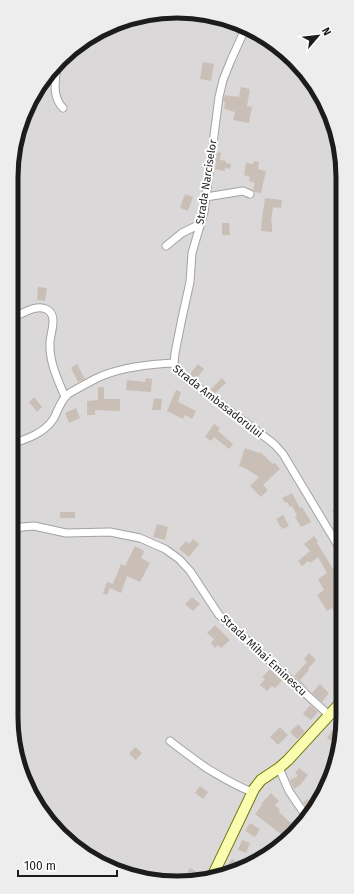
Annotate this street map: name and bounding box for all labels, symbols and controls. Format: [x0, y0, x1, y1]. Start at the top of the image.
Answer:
north arrow [298, 16, 338, 56]
text: N [319, 25, 334, 38]
street label: Strada Narciselor [193, 138, 220, 226]
street label: Strada Ambasadorului [170, 362, 265, 441]
street label: Strada Mihai Eminescu [218, 612, 309, 699]
scale bar [18, 852, 117, 878]
text: 100 m [24, 859, 56, 873]

